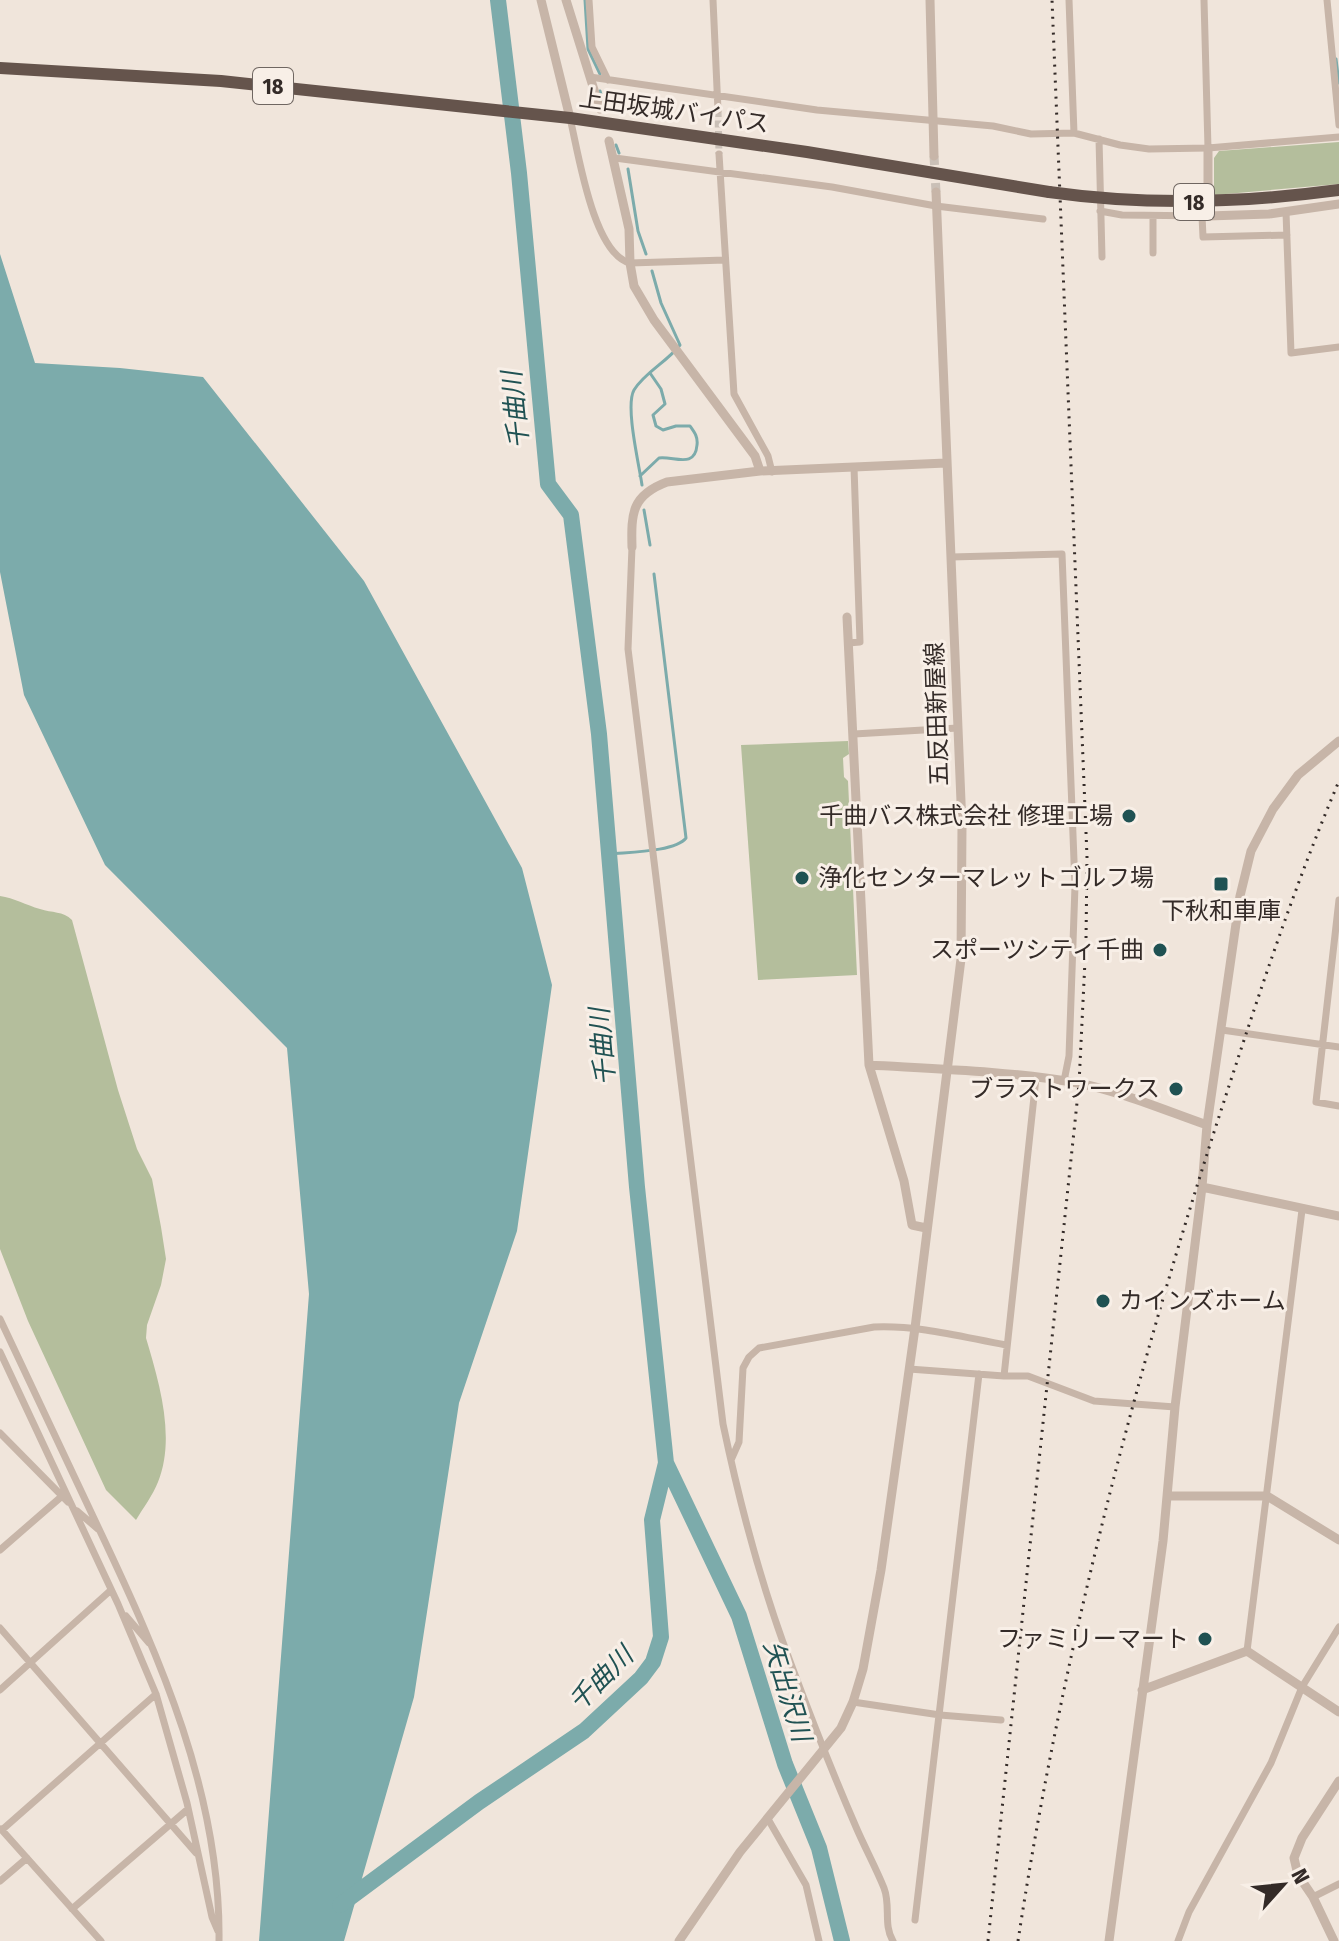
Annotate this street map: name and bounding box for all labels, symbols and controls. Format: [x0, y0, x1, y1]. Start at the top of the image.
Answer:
road number: 18 [253, 68, 293, 104]
street label: 上田坂城バイパス [577, 84, 771, 138]
road number: 18 [1174, 184, 1214, 220]
water label: 千曲川 [496, 367, 535, 450]
street label: 五反田新屋線 [920, 642, 954, 786]
place label: 千曲バス株式会社 修理工場 [819, 802, 1113, 830]
marker: 千曲バス株式会社 修理工場 [1120, 807, 1138, 825]
place label: 浄化センターマレットゴルフ場 [818, 864, 1154, 892]
marker: 浄化センターマレットゴルフ場 [793, 869, 811, 887]
marker: 下秋和車庫 [1212, 875, 1230, 893]
place label: 下秋和車庫 [1161, 897, 1281, 925]
place label: スポーツシティ千曲 [930, 936, 1144, 964]
marker: スポーツシティ千曲 [1151, 941, 1169, 959]
water label: 千曲川 [584, 1004, 622, 1087]
place label: ブラストワークス [969, 1075, 1160, 1103]
marker: ブラストワークス [1167, 1080, 1185, 1098]
place label: カインズホーム [1119, 1287, 1286, 1315]
marker: カインズホーム [1094, 1292, 1112, 1310]
place label: ファミリーマート [997, 1625, 1189, 1653]
marker: ファミリーマート [1196, 1630, 1214, 1648]
water label: 矢出沢川 [757, 1637, 818, 1748]
water label: 千曲川 [562, 1638, 642, 1718]
north arrow [1243, 1845, 1323, 1925]
text: N [1285, 1864, 1315, 1888]

